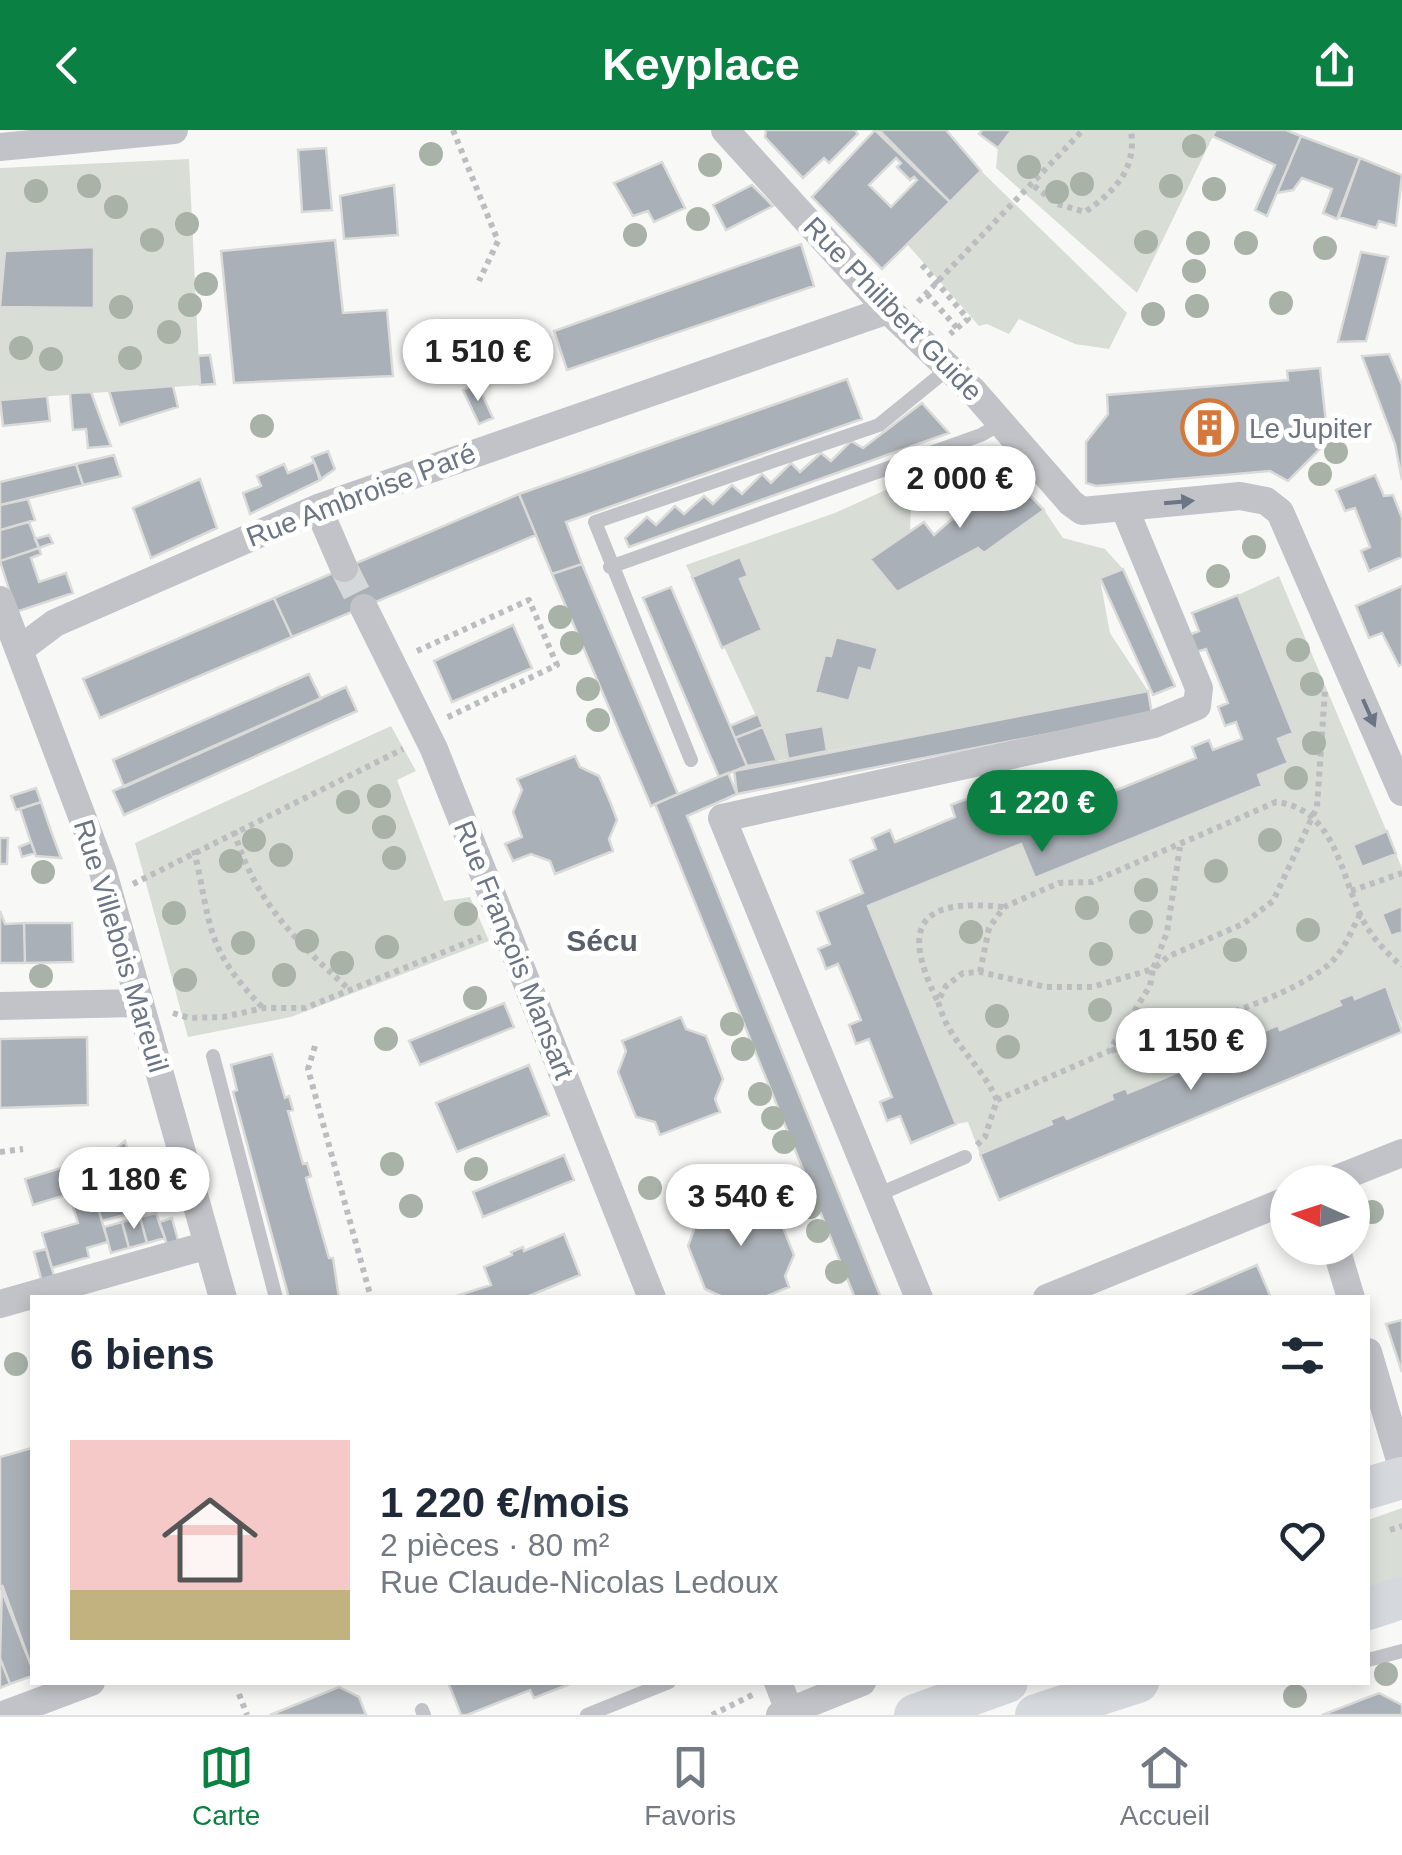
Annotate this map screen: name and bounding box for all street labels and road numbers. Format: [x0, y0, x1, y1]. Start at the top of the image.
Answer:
street label: Rue Philibert Guide [798, 211, 988, 407]
street label: Rue Ambroise Paré [242, 437, 480, 553]
street label: Rue Villebois Mareuil [68, 816, 174, 1076]
street label: Rue François Mansart [448, 817, 580, 1084]

